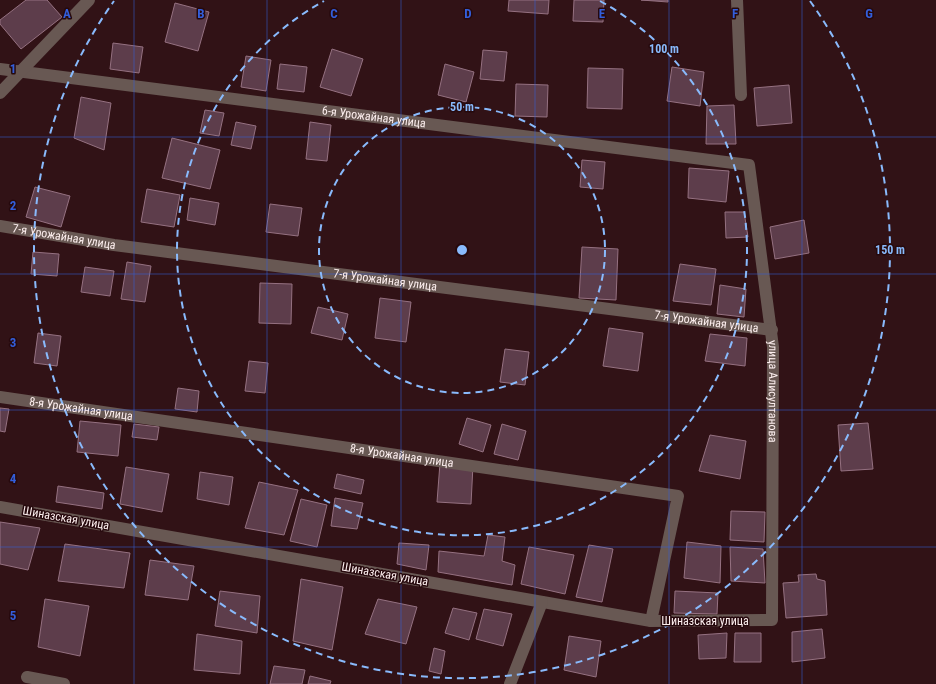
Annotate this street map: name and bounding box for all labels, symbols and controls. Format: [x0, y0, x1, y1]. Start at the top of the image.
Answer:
text: A [63, 6, 71, 21]
text: B [197, 6, 205, 21]
text: C [330, 6, 338, 21]
text: D [464, 6, 472, 21]
text: E [599, 6, 606, 21]
text: F [732, 6, 738, 21]
text: G [865, 6, 873, 21]
text: 100 m [649, 42, 679, 56]
text: 1 [10, 61, 16, 76]
text: 50 m [450, 100, 474, 114]
street label: 6-я Урожайная улица [321, 103, 427, 131]
text: 2 [10, 198, 17, 213]
street label: 7-я Урожайная улица [11, 221, 117, 252]
centre of rings [455, 243, 469, 257]
text: 150 m [875, 243, 905, 257]
street label: 7-я Урожайная улица [332, 266, 438, 294]
street label: 7-я Урожайная улица [654, 308, 760, 335]
text: 3 [10, 335, 16, 350]
street label: улица Алисултанова [765, 339, 780, 443]
street label: 8-я Урожайная улица [28, 394, 134, 423]
street label: 8-я Урожайная улица [349, 441, 455, 470]
text: 4 [10, 471, 17, 486]
street label: Шиназская улица [22, 503, 111, 533]
street label: Шиназская улица [341, 559, 430, 589]
text: 5 [10, 608, 17, 623]
street label: Шиназская улица [661, 614, 749, 628]

